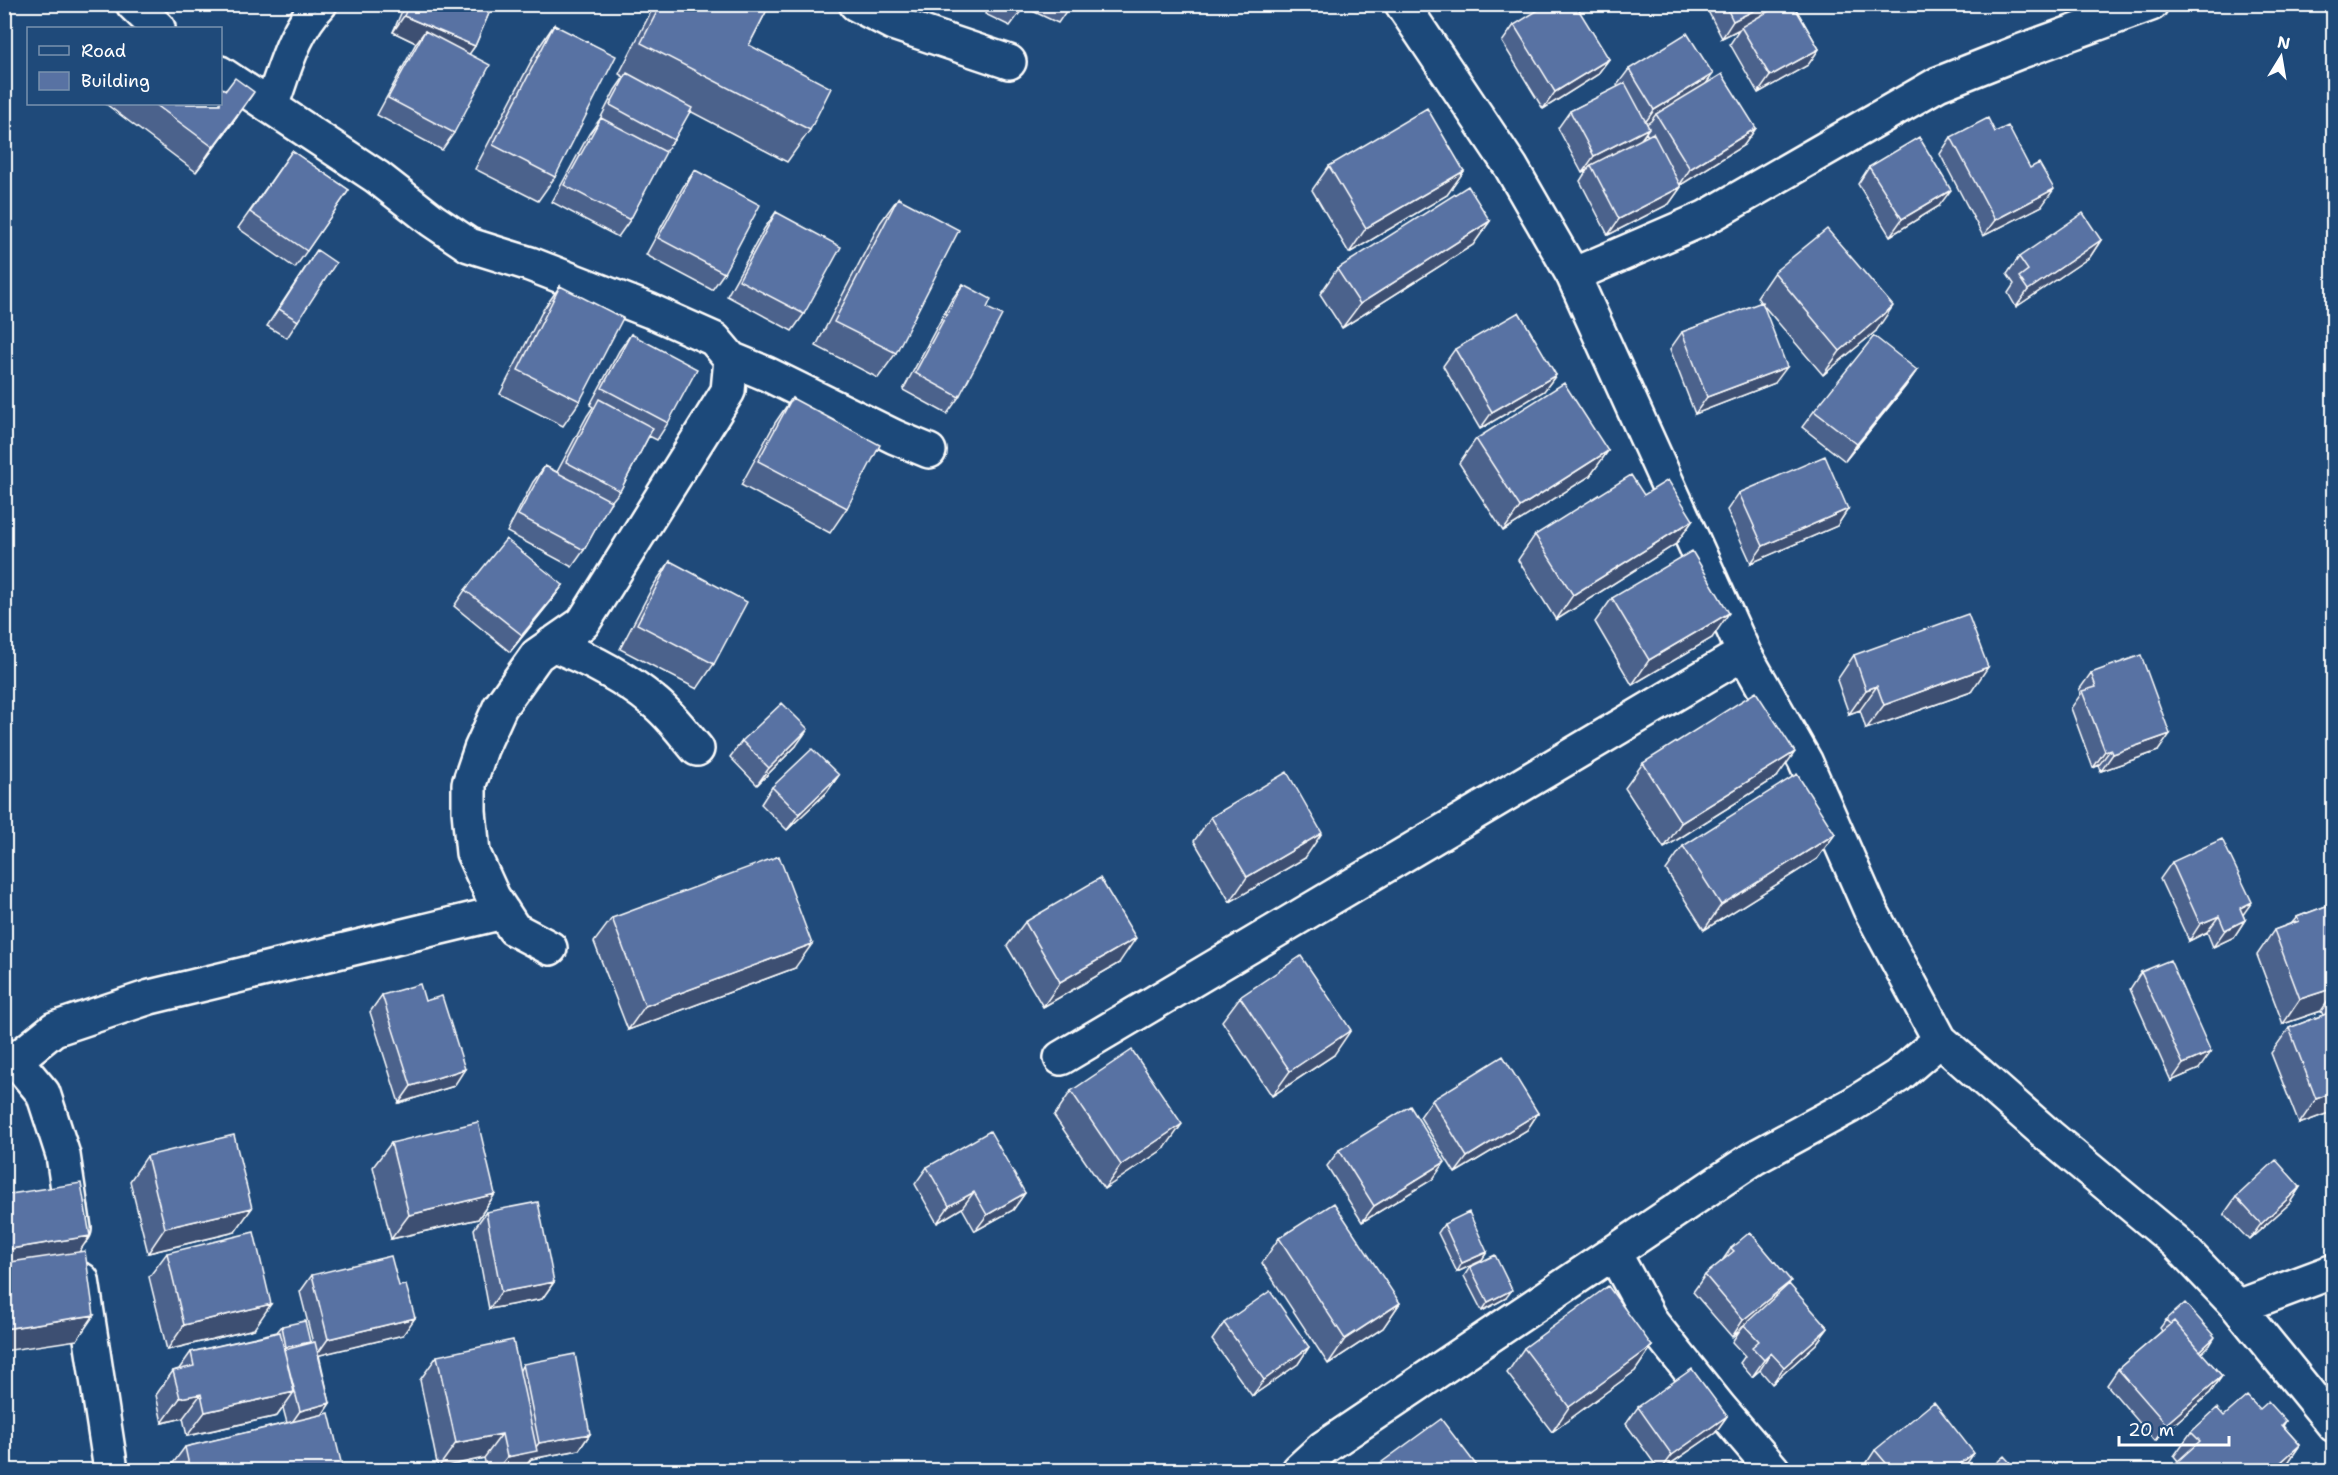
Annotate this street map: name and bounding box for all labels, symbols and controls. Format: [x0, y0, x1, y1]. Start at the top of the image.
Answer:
legend [27, 27, 222, 105]
north arrow [2251, 27, 2311, 87]
text: N [2276, 31, 2292, 54]
text: Road [81, 39, 126, 63]
text: Building [81, 69, 150, 93]
scale bar [2119, 1409, 2228, 1447]
text: 20 m [2128, 1418, 2174, 1442]

